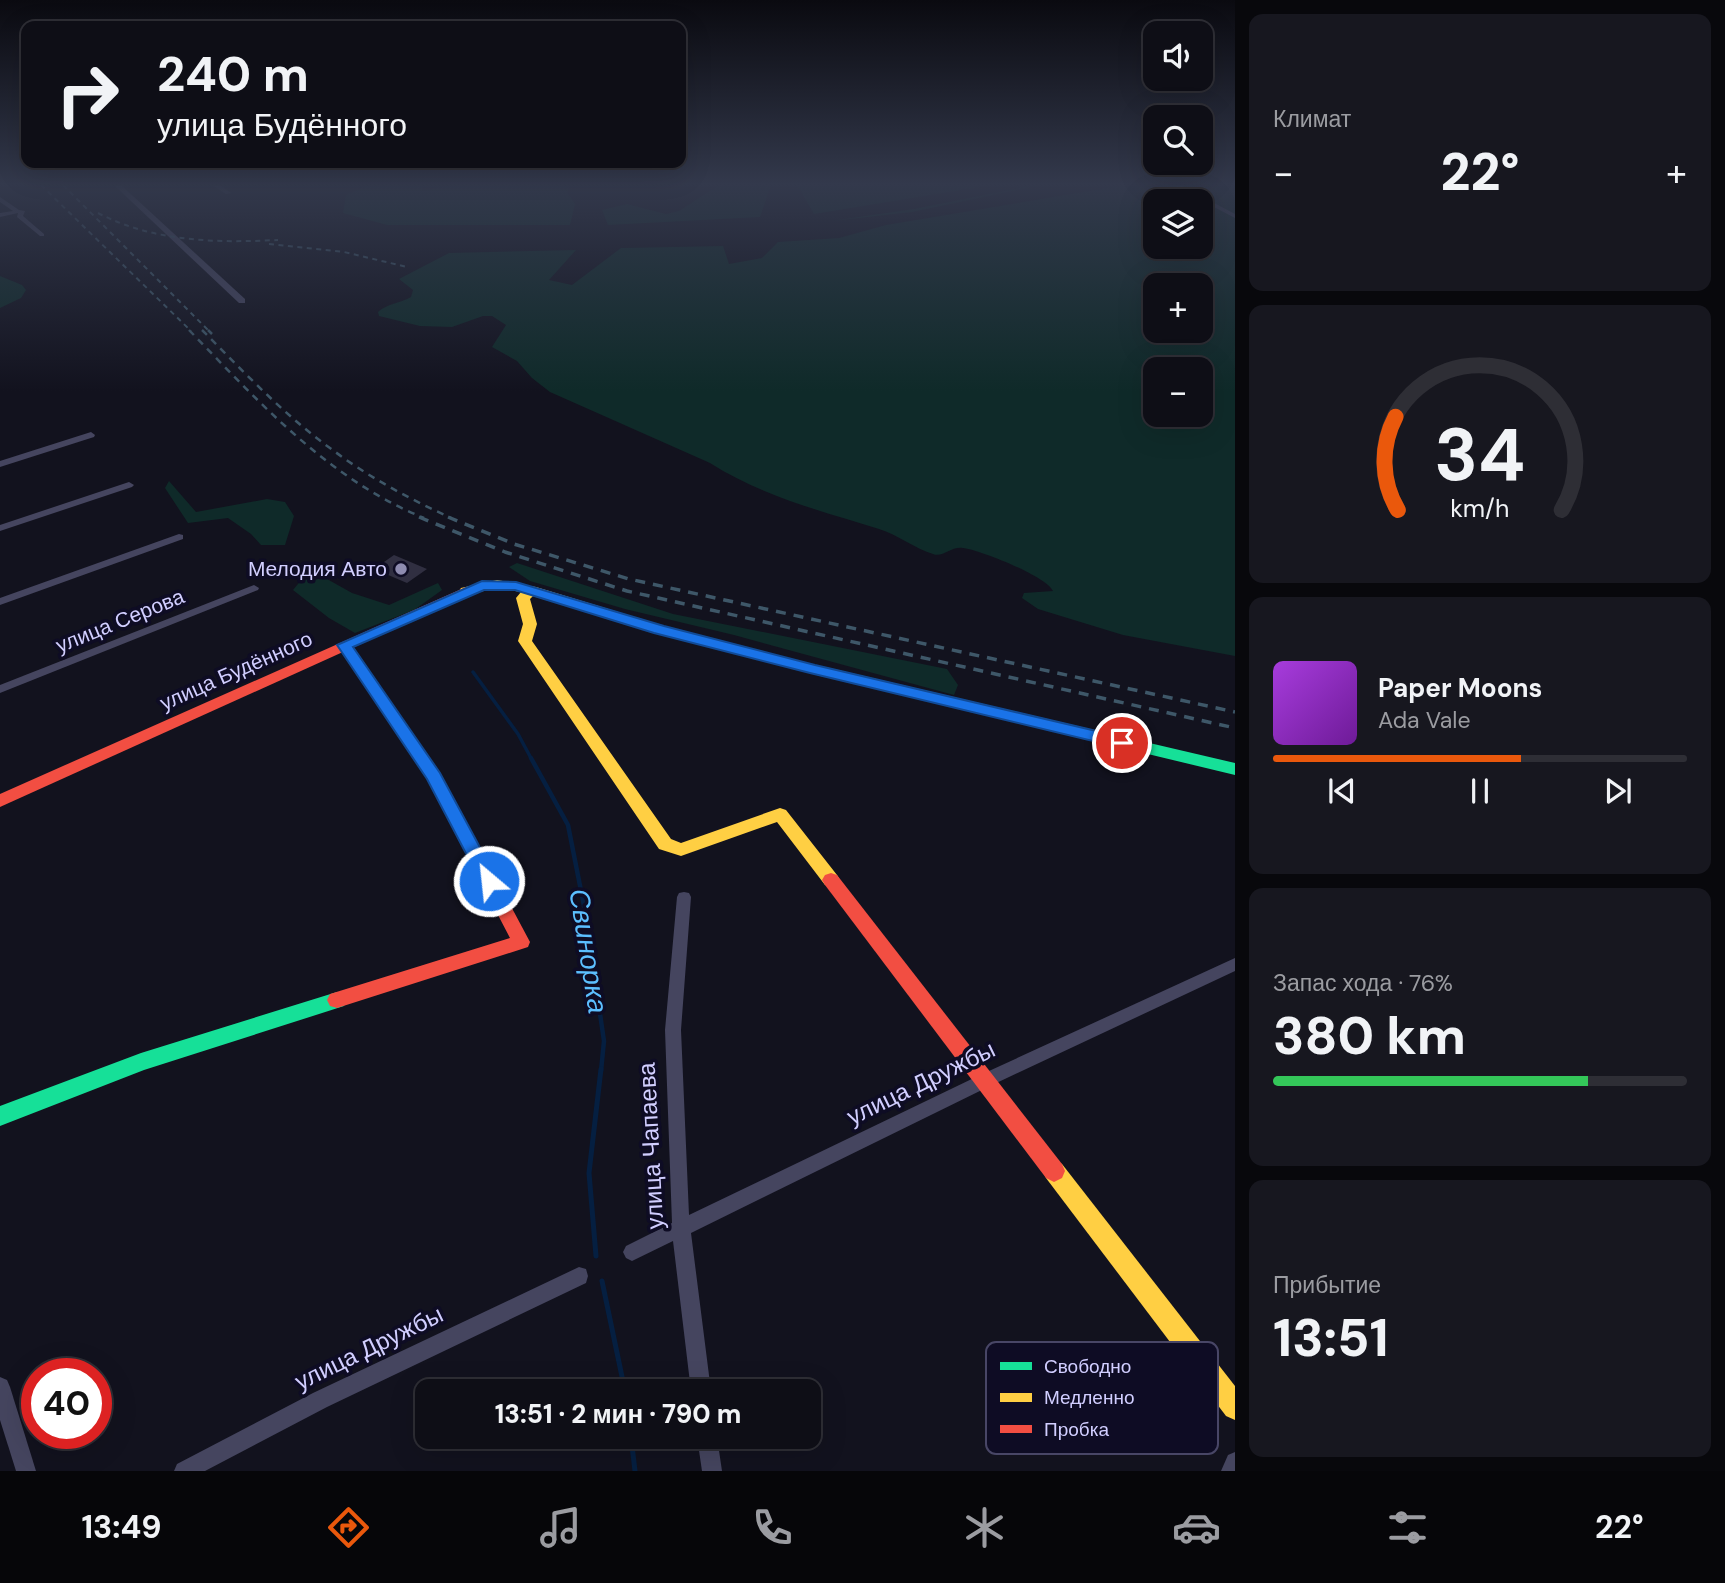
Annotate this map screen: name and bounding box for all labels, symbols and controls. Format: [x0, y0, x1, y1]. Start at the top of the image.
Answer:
map controls [1143, 21, 1213, 427]
button: sound [1143, 21, 1213, 91]
text: 240 m [157, 42, 309, 106]
icon: right [42, 49, 133, 140]
text: улица Будённого [157, 104, 407, 146]
text: Климат [1273, 104, 1351, 134]
button: search [1143, 105, 1213, 175]
text: 22° [1440, 138, 1520, 206]
text: − [1273, 148, 1294, 198]
text: + [1666, 148, 1687, 198]
button: layers [1143, 189, 1213, 259]
button: + [1143, 273, 1213, 343]
button: − [1143, 357, 1213, 427]
text: 34 [1434, 409, 1526, 504]
text: km/h [1450, 492, 1510, 525]
place label: Мелодия Авто [248, 555, 387, 583]
marker: Мелодия Авто [393, 561, 409, 577]
street label: улица Серова [52, 582, 189, 659]
street label: улица Будённого [155, 625, 317, 717]
text: Paper Moons [1378, 671, 1542, 705]
text: Ada Vale [1378, 705, 1471, 735]
pin [1092, 713, 1152, 773]
icon: arrive [1103, 724, 1141, 762]
icon: previous [1323, 772, 1361, 810]
icon: pause [1461, 772, 1499, 810]
icon: next [1599, 772, 1637, 810]
position arrow [452, 844, 526, 918]
water label: Свинорка [560, 886, 617, 1016]
text: Запас хода · 76% [1273, 968, 1453, 998]
text: 380 km [1273, 1002, 1466, 1070]
street label: улица Дружбы [841, 1033, 1000, 1132]
street label: улица Чапаева [631, 1061, 670, 1230]
text: Прибытие [1273, 1270, 1381, 1300]
street label: улица Дружбы [289, 1298, 448, 1397]
text: 13:51 [1273, 1304, 1389, 1372]
legend [986, 1342, 1218, 1454]
text: Свободно [1044, 1354, 1131, 1379]
speed limit sign: 40 [21, 1358, 112, 1449]
text: Медленно [1044, 1385, 1134, 1410]
text: 13:51 · 2 мин · 790 m [495, 1397, 741, 1431]
text: Пробка [1044, 1417, 1109, 1442]
icon: directions [324, 1503, 373, 1552]
icon: music [536, 1503, 585, 1552]
icon: phone [748, 1503, 797, 1552]
icon: climate [960, 1503, 1009, 1552]
icon: car [1172, 1503, 1221, 1552]
icon: filters [1383, 1503, 1432, 1552]
text: 13:49 [81, 1506, 162, 1548]
text: 22° [1595, 1506, 1644, 1548]

